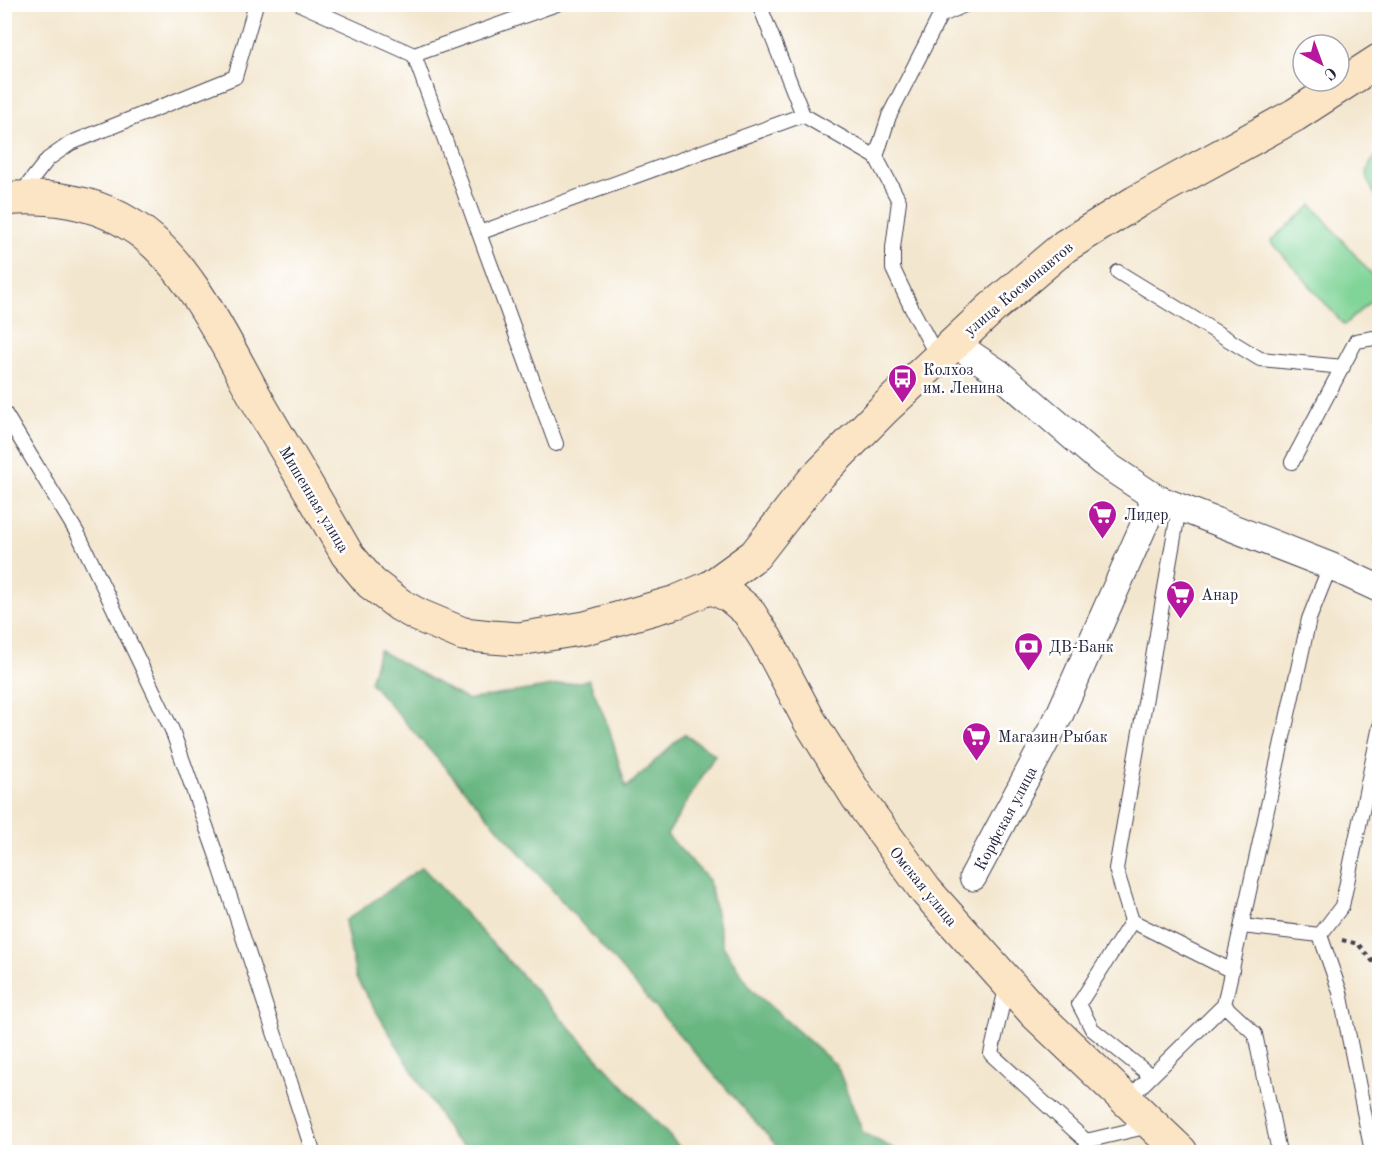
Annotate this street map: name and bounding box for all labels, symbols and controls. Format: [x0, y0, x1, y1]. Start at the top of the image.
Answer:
north arrow [1291, 33, 1351, 93]
text: С [1320, 63, 1339, 82]
street label: улица Космонавтов [962, 239, 1077, 340]
bus stop icon: Колхоз им. Ленина [886, 362, 918, 404]
place label: Колхоз им. Ленина [923, 363, 1004, 397]
street label: Мишенная улица [275, 444, 351, 556]
supermarket icon: Лидер [1087, 498, 1119, 540]
place label: Лидер [1124, 508, 1169, 524]
supermarket icon: Анар [1164, 578, 1196, 620]
place label: Анар [1201, 588, 1238, 604]
bank icon: ДВ-Банк [1012, 630, 1044, 672]
place label: ДВ-Банк [1049, 640, 1114, 656]
supermarket icon: Магазин Рыбак [961, 720, 993, 762]
place label: Магазин Рыбак [998, 730, 1108, 746]
street label: Корфская улица [973, 764, 1041, 874]
street label: Омская улица [886, 845, 959, 930]

